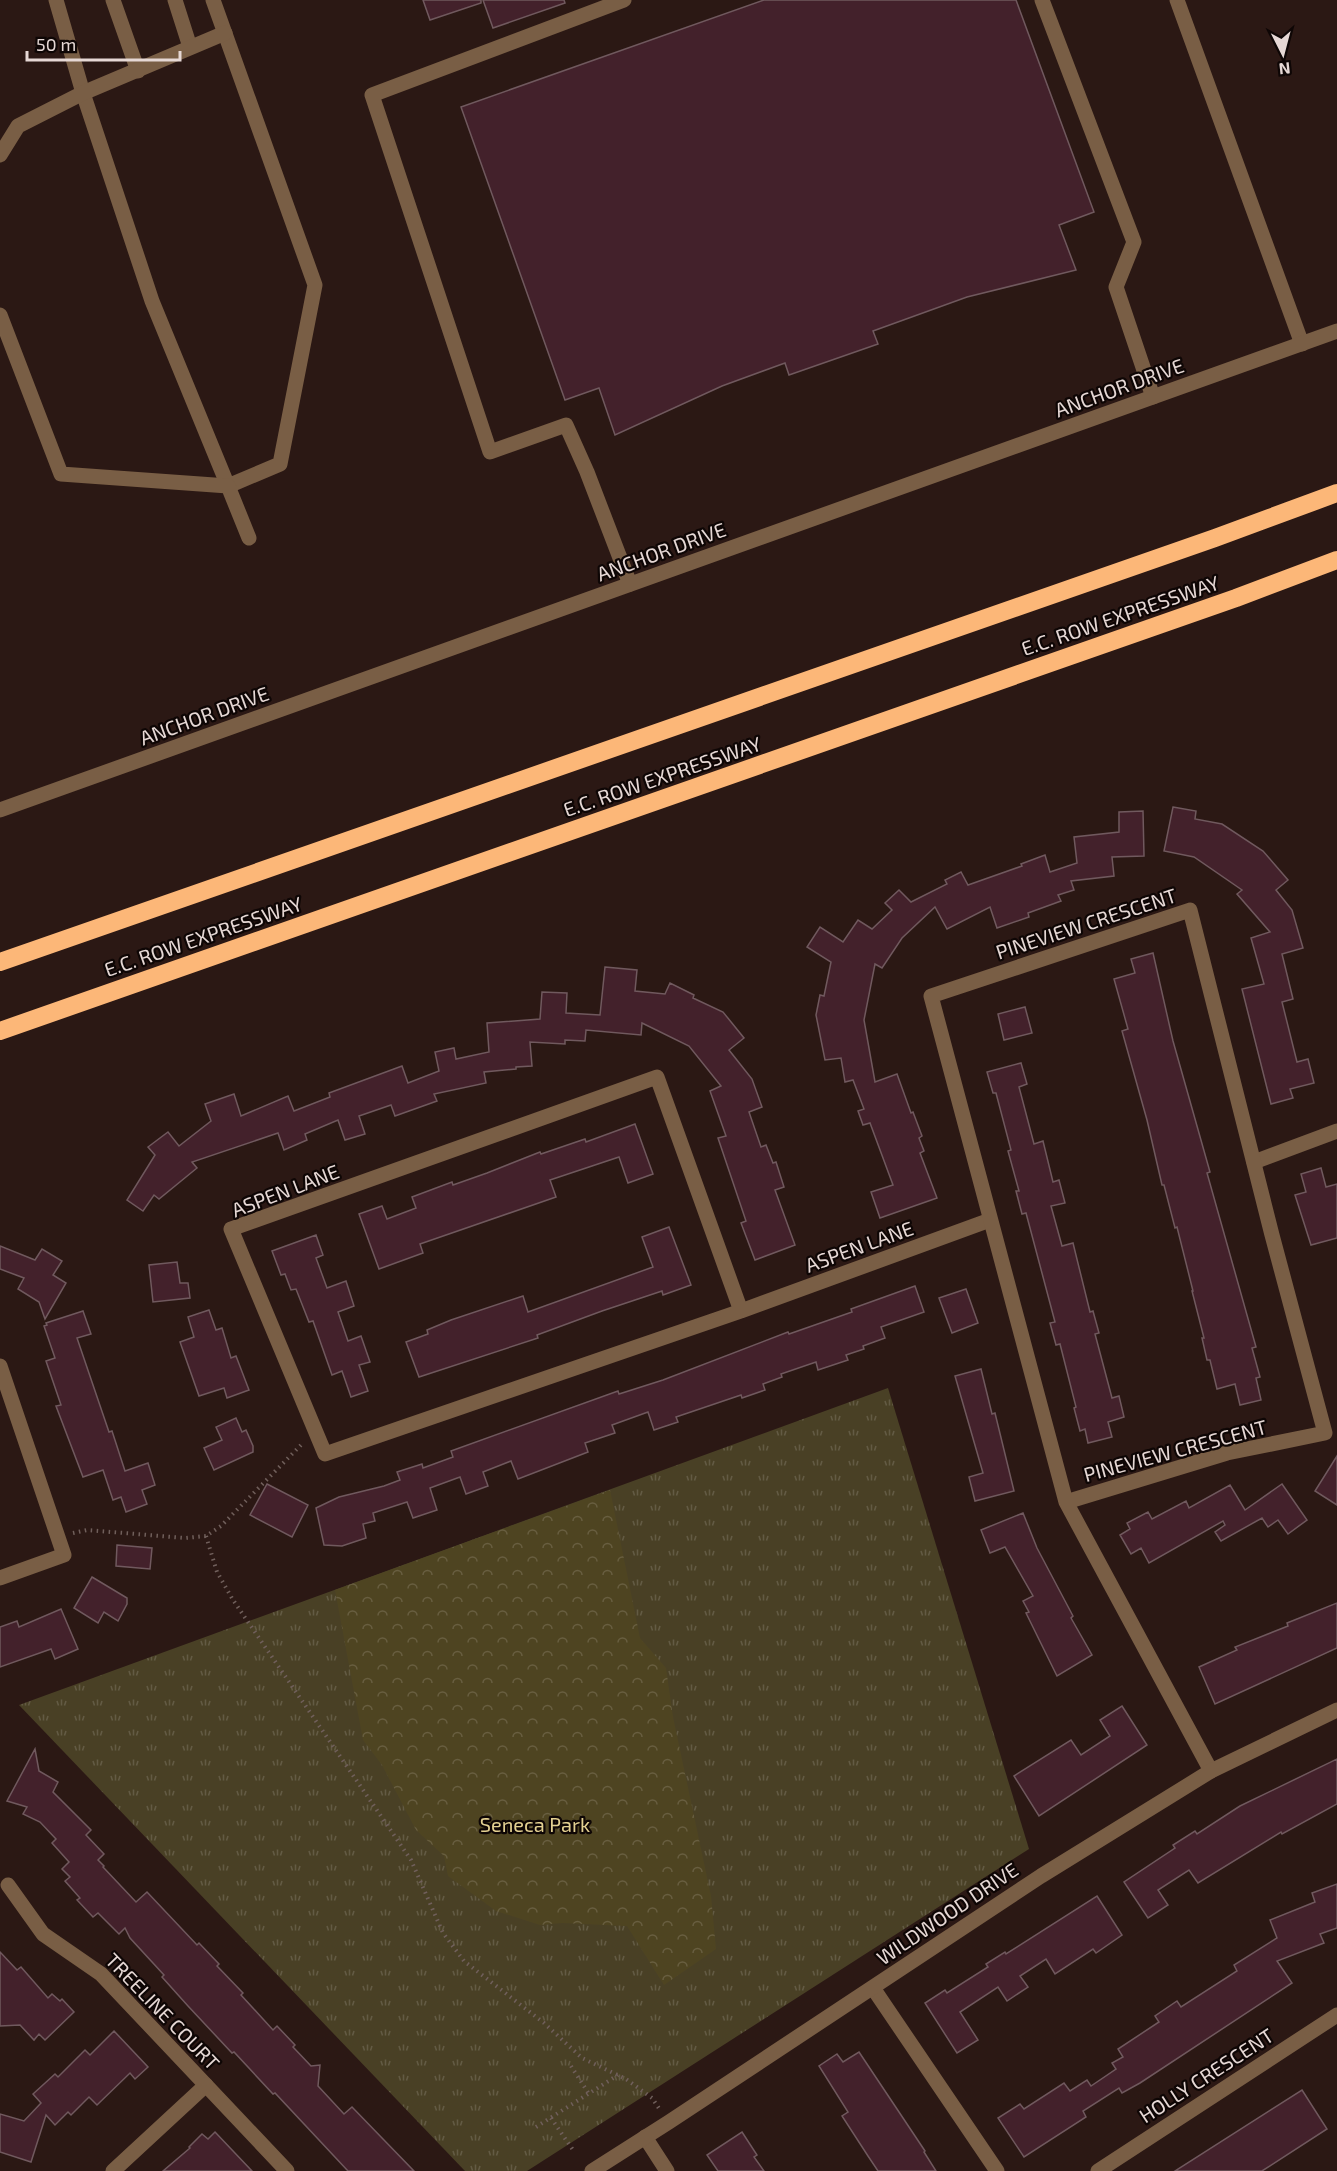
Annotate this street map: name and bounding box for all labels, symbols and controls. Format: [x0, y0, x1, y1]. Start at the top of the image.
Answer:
scale bar [27, 24, 180, 62]
north arrow [1253, 24, 1313, 84]
text: 50 m [36, 33, 76, 55]
text: N [1278, 59, 1291, 79]
street label: ANCHOR DRIVE [1051, 353, 1187, 421]
street label: ANCHOR DRIVE [593, 517, 729, 585]
street label: E.C. ROW EXPRESSWAY [1018, 570, 1223, 660]
street label: ANCHOR DRIVE [136, 681, 272, 749]
street label: E.C. ROW EXPRESSWAY [560, 731, 765, 821]
street label: PINEVIEW CRESCENT [993, 882, 1180, 964]
street label: E.C. ROW EXPRESSWAY [101, 891, 306, 981]
street label: ASPEN LANE [228, 1159, 342, 1221]
street label: ASPEN LANE [802, 1215, 916, 1277]
street label: PINEVIEW CRESCENT [1081, 1414, 1270, 1486]
park label: Seneca Park [480, 1812, 590, 1836]
street label: WILDWOOD DRIVE [872, 1857, 1022, 1969]
street label: TREELINE COURT [101, 1948, 225, 2075]
street label: HOLLY CRESCENT [1134, 2022, 1278, 2127]

